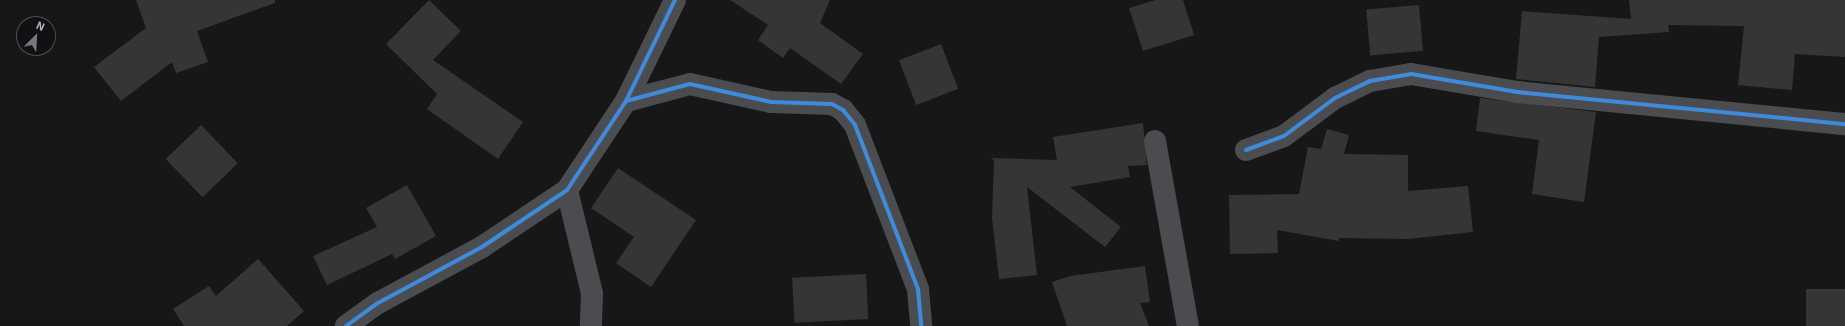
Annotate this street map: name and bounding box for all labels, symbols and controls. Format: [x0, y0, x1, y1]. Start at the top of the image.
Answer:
north arrow [16, 16, 56, 56]
text: N [34, 18, 47, 34]

